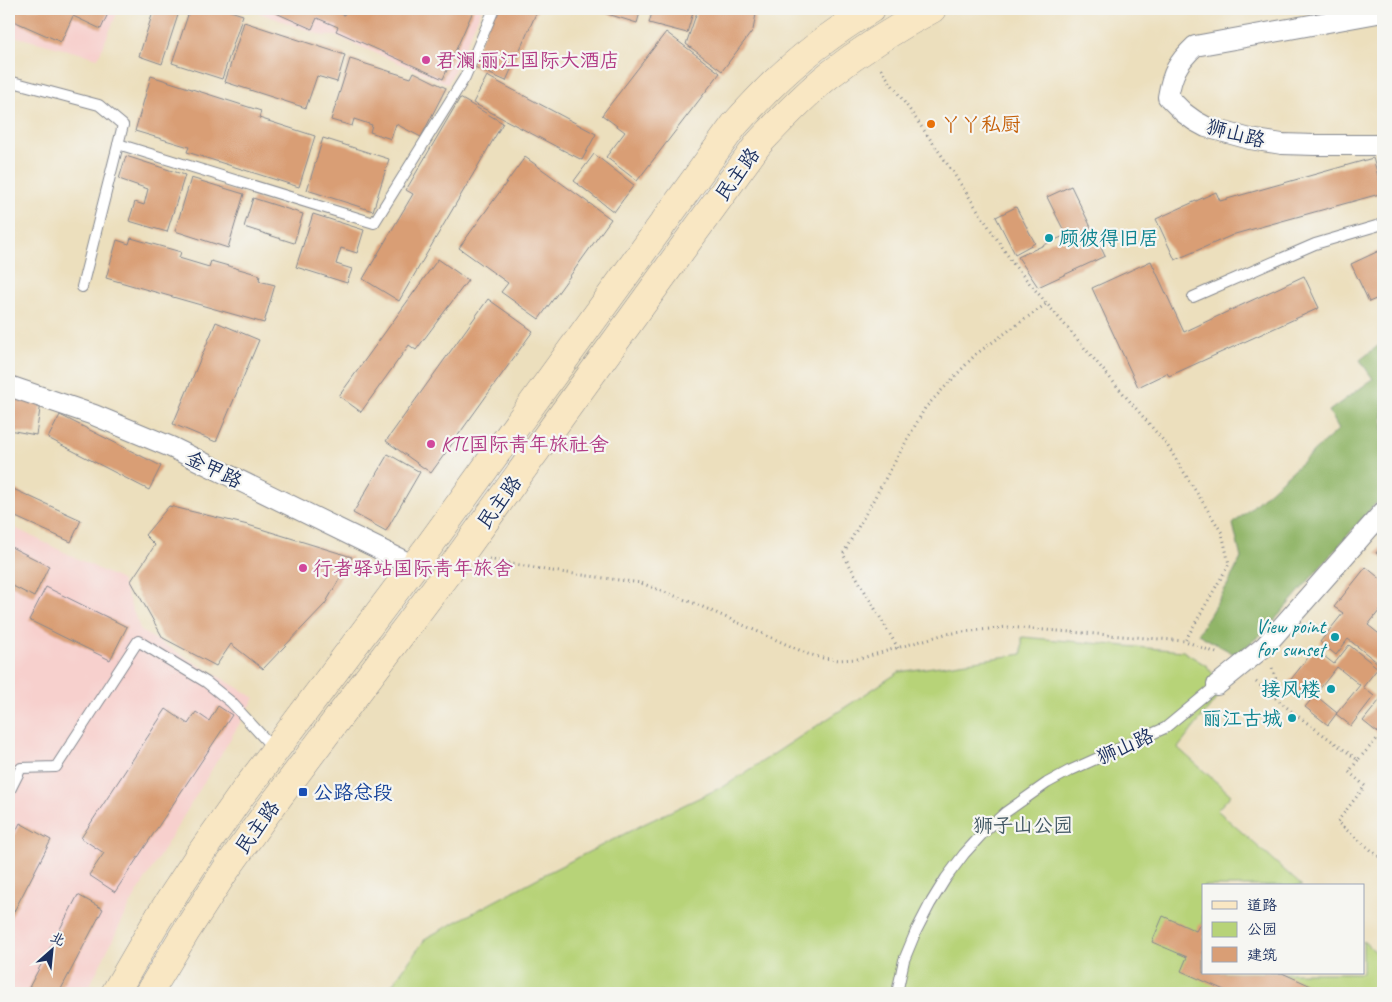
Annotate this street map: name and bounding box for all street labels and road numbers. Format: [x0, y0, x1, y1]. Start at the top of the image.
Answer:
street label: 狮山路 [1204, 114, 1269, 154]
street label: 民主路 [710, 142, 766, 206]
street label: 金甲路 [181, 445, 247, 494]
street label: 民主路 [472, 470, 528, 534]
street label: 狮山路 [1093, 722, 1159, 770]
street label: 民主路 [230, 795, 286, 859]

